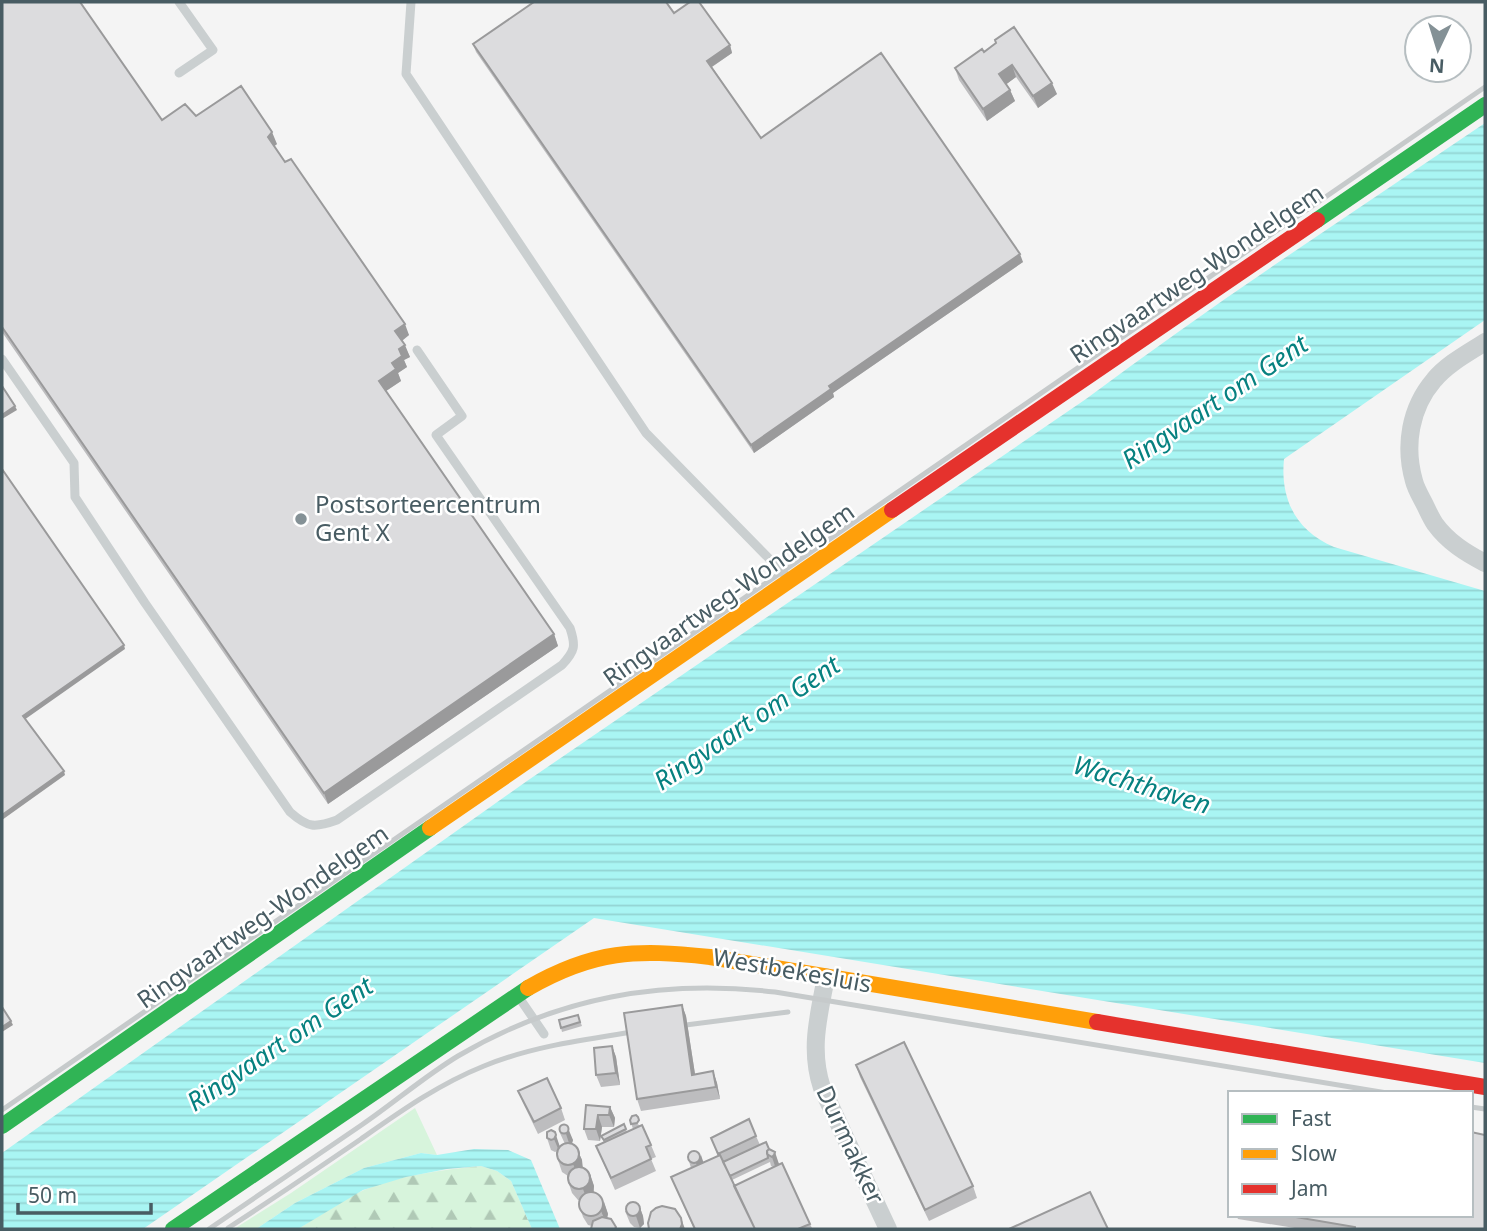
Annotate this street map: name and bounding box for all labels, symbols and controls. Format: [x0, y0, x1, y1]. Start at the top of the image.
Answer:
north arrow [1403, 14, 1473, 84]
text: N [1428, 52, 1445, 79]
street label: Ringvaartweg-Wondelgem [1063, 175, 1330, 370]
water label: Ringvaart om Gent [1114, 325, 1316, 477]
place label: Postsorteercentrum Gent X [315, 487, 541, 548]
street label: Ringvaartweg-Wondelgem [596, 494, 860, 693]
marker: Postsorteercentrum Gent X [293, 511, 309, 527]
water label: Ringvaart om Gent [646, 646, 848, 798]
water label: Wachthaven [1069, 746, 1215, 822]
street label: Ringvaartweg-Wondelgem [130, 816, 394, 1015]
street label: Westbekesluis [710, 939, 874, 1000]
water label: Ringvaart om Gent [179, 967, 381, 1119]
street label: Durmakker [810, 1080, 893, 1209]
legend [1228, 1091, 1473, 1217]
text: Fast [1291, 1104, 1332, 1132]
text: Slow [1291, 1139, 1337, 1167]
scale bar [18, 1172, 150, 1216]
text: Jam [1289, 1174, 1328, 1202]
text: 50 m [28, 1181, 77, 1209]

